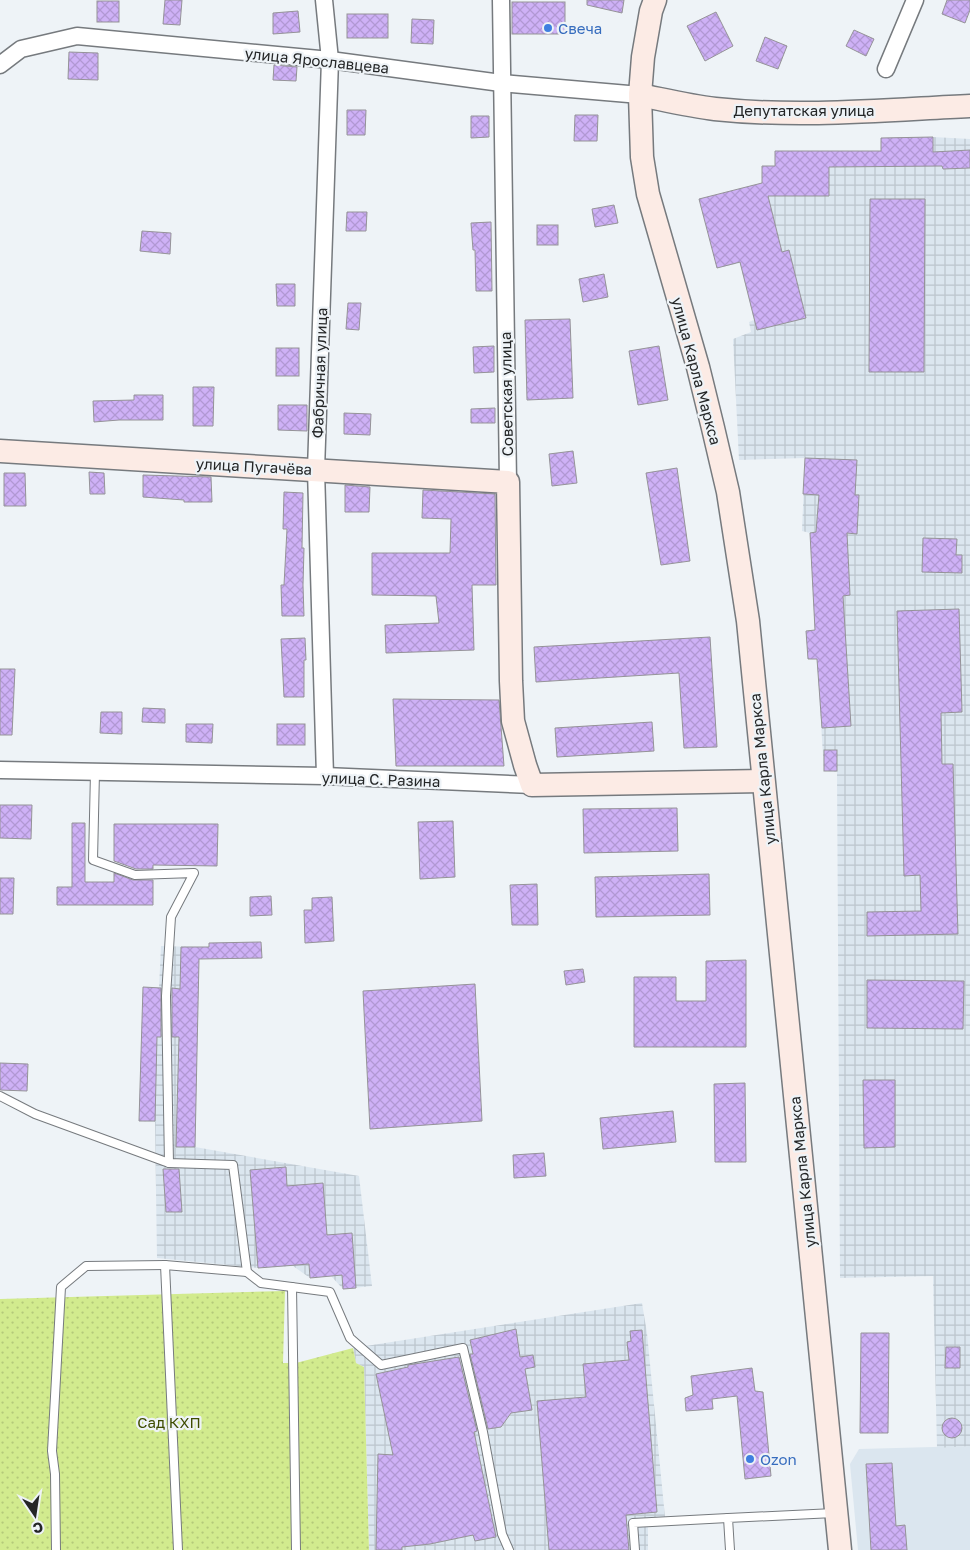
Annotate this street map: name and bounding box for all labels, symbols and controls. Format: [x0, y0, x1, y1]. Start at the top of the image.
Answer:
place label: Свеча [558, 19, 602, 37]
marker: Свеча [542, 22, 554, 34]
street label: улица Ярославцева [244, 43, 390, 77]
street label: Депутатская улица [733, 101, 875, 119]
street label: улица Карла Маркса [669, 295, 725, 447]
street label: Фабричная улица [308, 307, 330, 439]
street label: Советская улица [496, 331, 516, 457]
street label: улица Пугачёва [195, 454, 313, 478]
street label: улица Карла Маркса [745, 692, 779, 846]
street label: улица С. Разина [321, 768, 441, 790]
street label: улица Карла Маркса [785, 1095, 819, 1249]
park label: Сад КХП [137, 1413, 201, 1431]
place label: Ozon [760, 1450, 797, 1468]
marker: Ozon [744, 1453, 756, 1465]
north arrow [10, 1490, 60, 1540]
text: С [31, 1519, 45, 1538]

